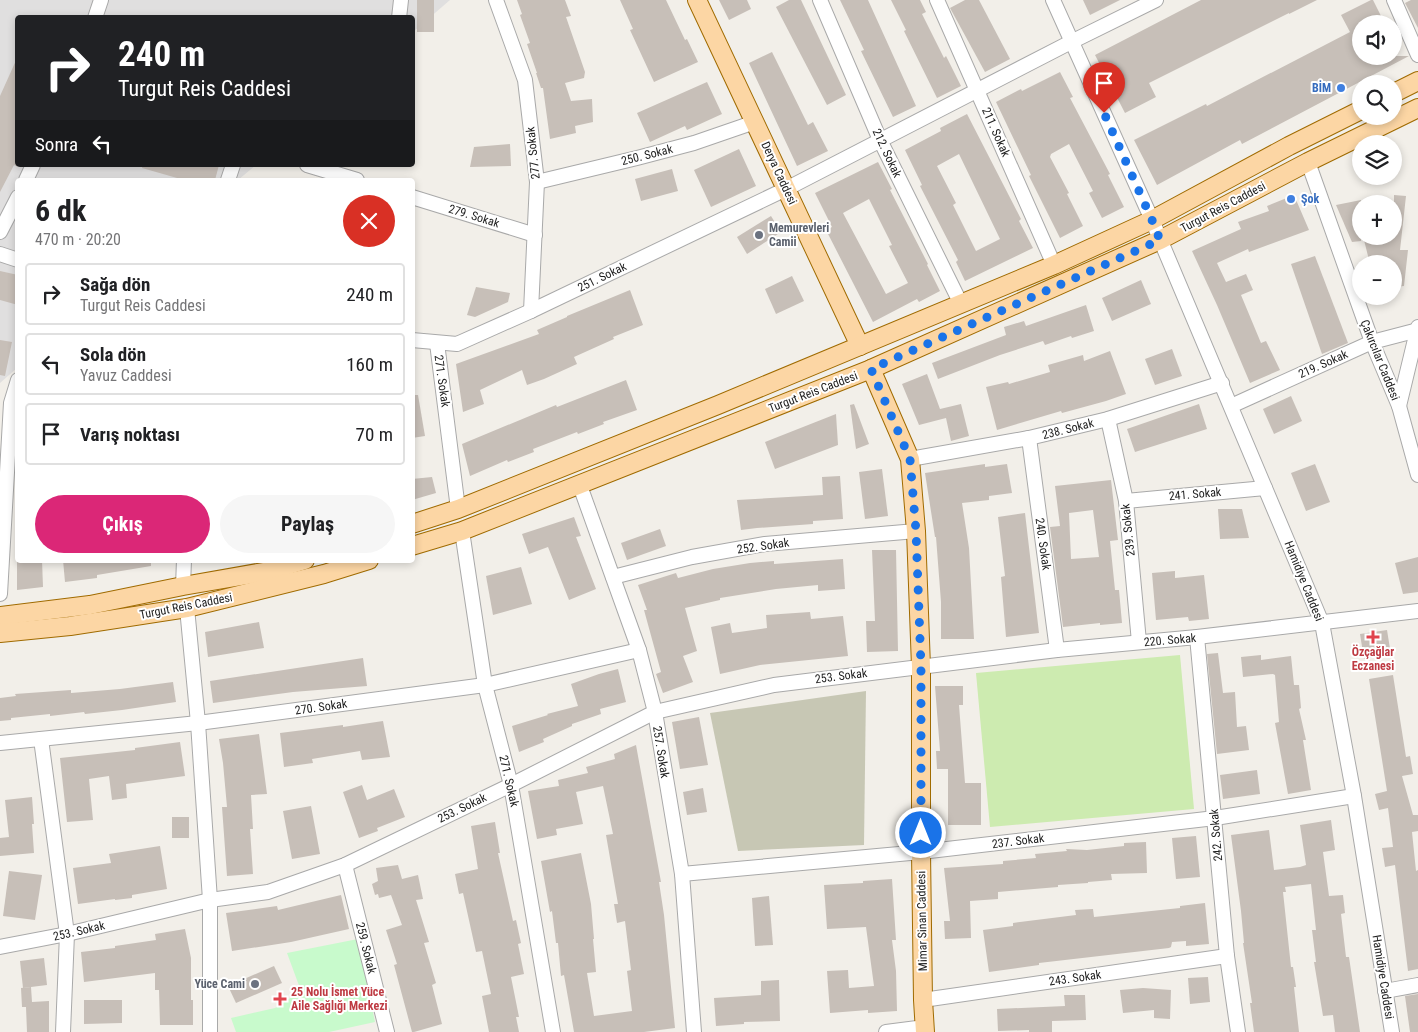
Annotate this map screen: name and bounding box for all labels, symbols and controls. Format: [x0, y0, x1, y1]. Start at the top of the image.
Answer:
map controls [1352, 15, 1402, 305]
button: sound [1352, 15, 1402, 65]
text: 240 m [118, 34, 205, 75]
icon: right [35, 35, 100, 100]
pin [1083, 62, 1125, 113]
icon: arrive [1090, 69, 1118, 97]
button: search [1352, 75, 1402, 125]
text: Turgut Reis Caddesi [118, 76, 291, 101]
place label: BİM [1312, 80, 1331, 95]
marker: BİM [1335, 82, 1347, 94]
street label: 211. Sokak [979, 105, 1013, 159]
street label: 277. Sokak [523, 126, 543, 180]
street label: 212. Sokak [870, 126, 905, 180]
icon: left [88, 130, 116, 158]
text: Sonra [35, 133, 78, 156]
button: layers [1352, 135, 1402, 185]
street label: Derya Caddesi [758, 139, 800, 207]
street label: 250. Sokak [620, 142, 675, 168]
street label: Turgut Reis Caddesi [1178, 179, 1268, 235]
place label: Şok [1301, 192, 1319, 206]
text: 6 dk [35, 193, 86, 228]
marker: Şok [1285, 193, 1297, 205]
button: close [343, 195, 395, 247]
button: + [1352, 195, 1402, 245]
street label: 279. Sokak [447, 202, 502, 231]
place label: Memurevleri Camii [769, 221, 829, 249]
marker: Memurevleri Camii [753, 229, 765, 241]
text: 470 m · 20:20 [35, 230, 121, 249]
button: − [1352, 255, 1402, 305]
street label: 251. Sokak [575, 259, 629, 295]
text: Sağa dön [80, 273, 150, 296]
icon: right [37, 280, 65, 308]
text: 240 m [346, 283, 393, 306]
text: Turgut Reis Caddesi [80, 296, 206, 315]
street label: Çakırcılar Caddesi [1357, 318, 1403, 402]
text: Sola dön [80, 343, 146, 366]
street label: 219. Sokak [1296, 347, 1350, 381]
icon: left [37, 350, 65, 378]
text: 160 m [346, 353, 393, 376]
street label: 271. Sokak [431, 354, 453, 409]
text: Yavuz Caddesi [80, 366, 172, 385]
street label: Turgut Reis Caddesi [766, 369, 860, 415]
street label: 238. Sokak [1041, 416, 1096, 442]
icon: arrive [37, 420, 65, 448]
text: Varış noktası [80, 423, 180, 446]
text: 70 m [356, 423, 393, 446]
street label: 241. Sokak [1168, 485, 1222, 503]
button: Çıkış [35, 495, 210, 553]
button: Paylaş [220, 495, 395, 553]
street label: 239. Sokak [1118, 503, 1138, 557]
street label: 240. Sokak [1032, 517, 1054, 572]
street label: 252. Sokak [736, 535, 791, 557]
street label: Hamidiye Caddesi [1282, 539, 1326, 623]
street label: Turgut Reis Caddesi [138, 590, 234, 622]
street label: 220. Sokak [1143, 631, 1197, 649]
marker: Özçağlar Eczanesi [1367, 631, 1379, 643]
place label: Özçağlar Eczanesi [1352, 644, 1394, 673]
street label: 253. Sokak [814, 666, 868, 686]
street label: 270. Sokak [294, 696, 349, 718]
street label: 257. Sokak [650, 725, 672, 780]
street label: 271. Sokak [496, 754, 522, 809]
street label: 253. Sokak [435, 790, 489, 826]
position arrow [894, 806, 946, 858]
street label: 242. Sokak [1207, 808, 1225, 862]
street label: 237. Sokak [991, 831, 1045, 851]
street label: Mimar Sinan Caddesi [914, 871, 930, 971]
street label: 253. Sokak [52, 918, 107, 944]
street label: 259. Sokak [353, 921, 379, 976]
street label: Hamidiye Caddesi [1369, 934, 1397, 1020]
street label: 243. Sokak [1048, 967, 1103, 989]
place label: Yüce Cami [194, 977, 245, 991]
marker: Yüce Cami [249, 978, 261, 990]
place label: 25 Nolu İsmet Yüce Aile Sağlığı Merkezi [291, 984, 388, 1013]
marker: 25 Nolu İsmet Yüce Aile Sağlığı Merkezi [273, 992, 287, 1006]

